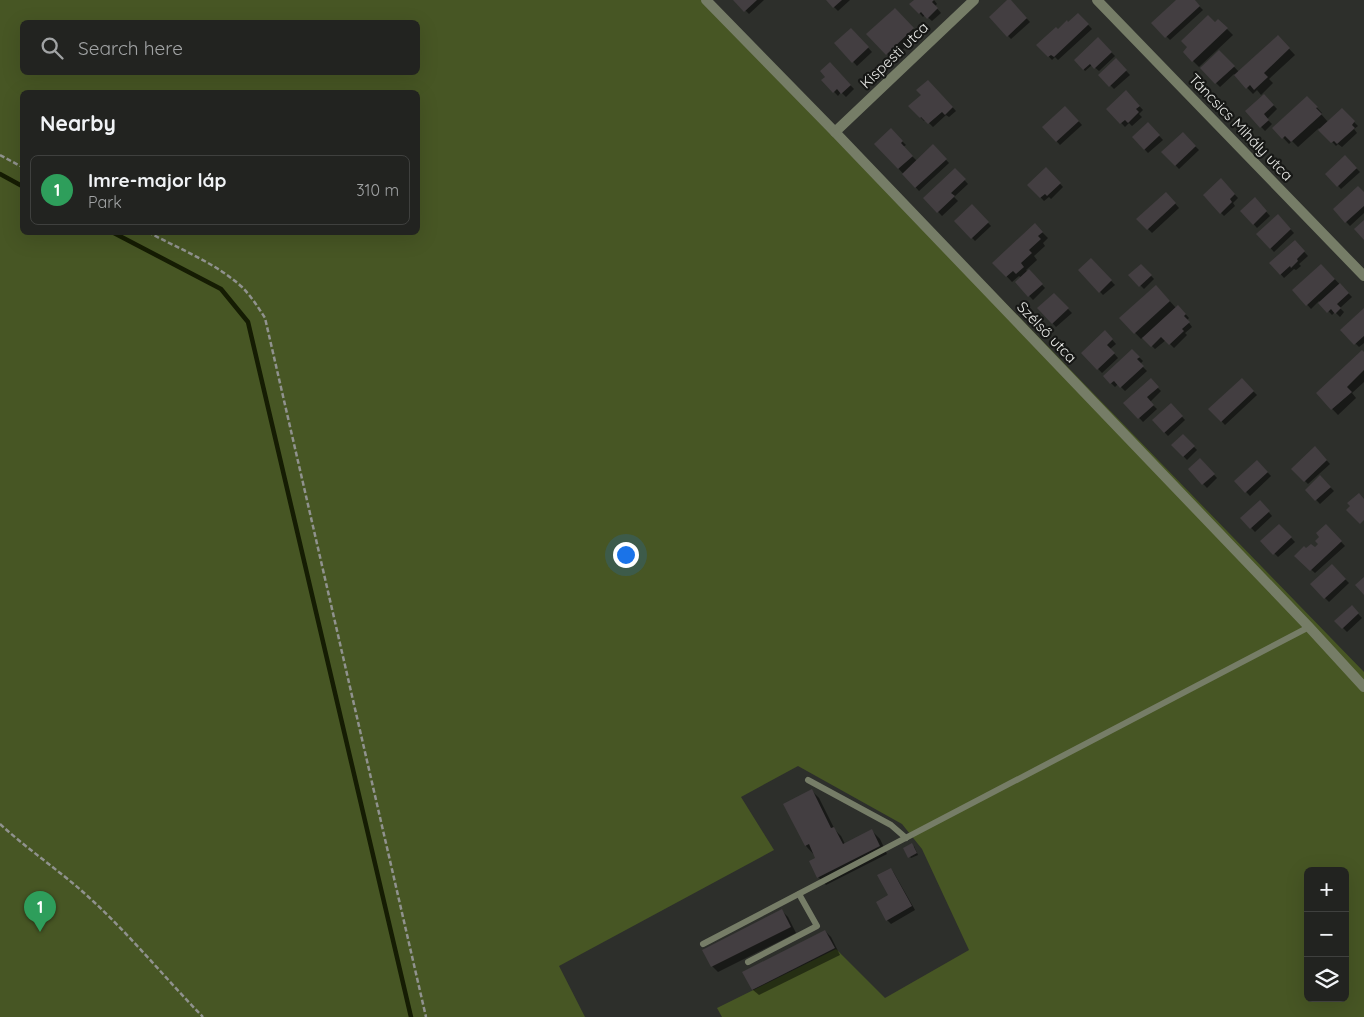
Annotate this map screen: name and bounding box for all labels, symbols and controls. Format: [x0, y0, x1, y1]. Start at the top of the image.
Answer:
street label: Kispesti utca [856, 18, 932, 92]
search box [20, 20, 420, 75]
icon: search [38, 34, 66, 62]
text: Search here [78, 36, 183, 60]
street label: Táncsics Mihály utca [1185, 69, 1297, 185]
text: Nearby [40, 110, 116, 136]
text: Imre-major láp [88, 168, 226, 192]
text: 1 [54, 180, 60, 200]
text: 310 m [356, 180, 399, 200]
text: Park [88, 192, 122, 212]
street label: Szélső utca [1013, 297, 1081, 367]
your location [613, 542, 639, 568]
map controls [1304, 867, 1349, 1002]
button: + [1304, 867, 1349, 912]
pin: 1 [24, 891, 56, 932]
button: − [1304, 912, 1349, 957]
button: layers [1304, 957, 1349, 1002]

